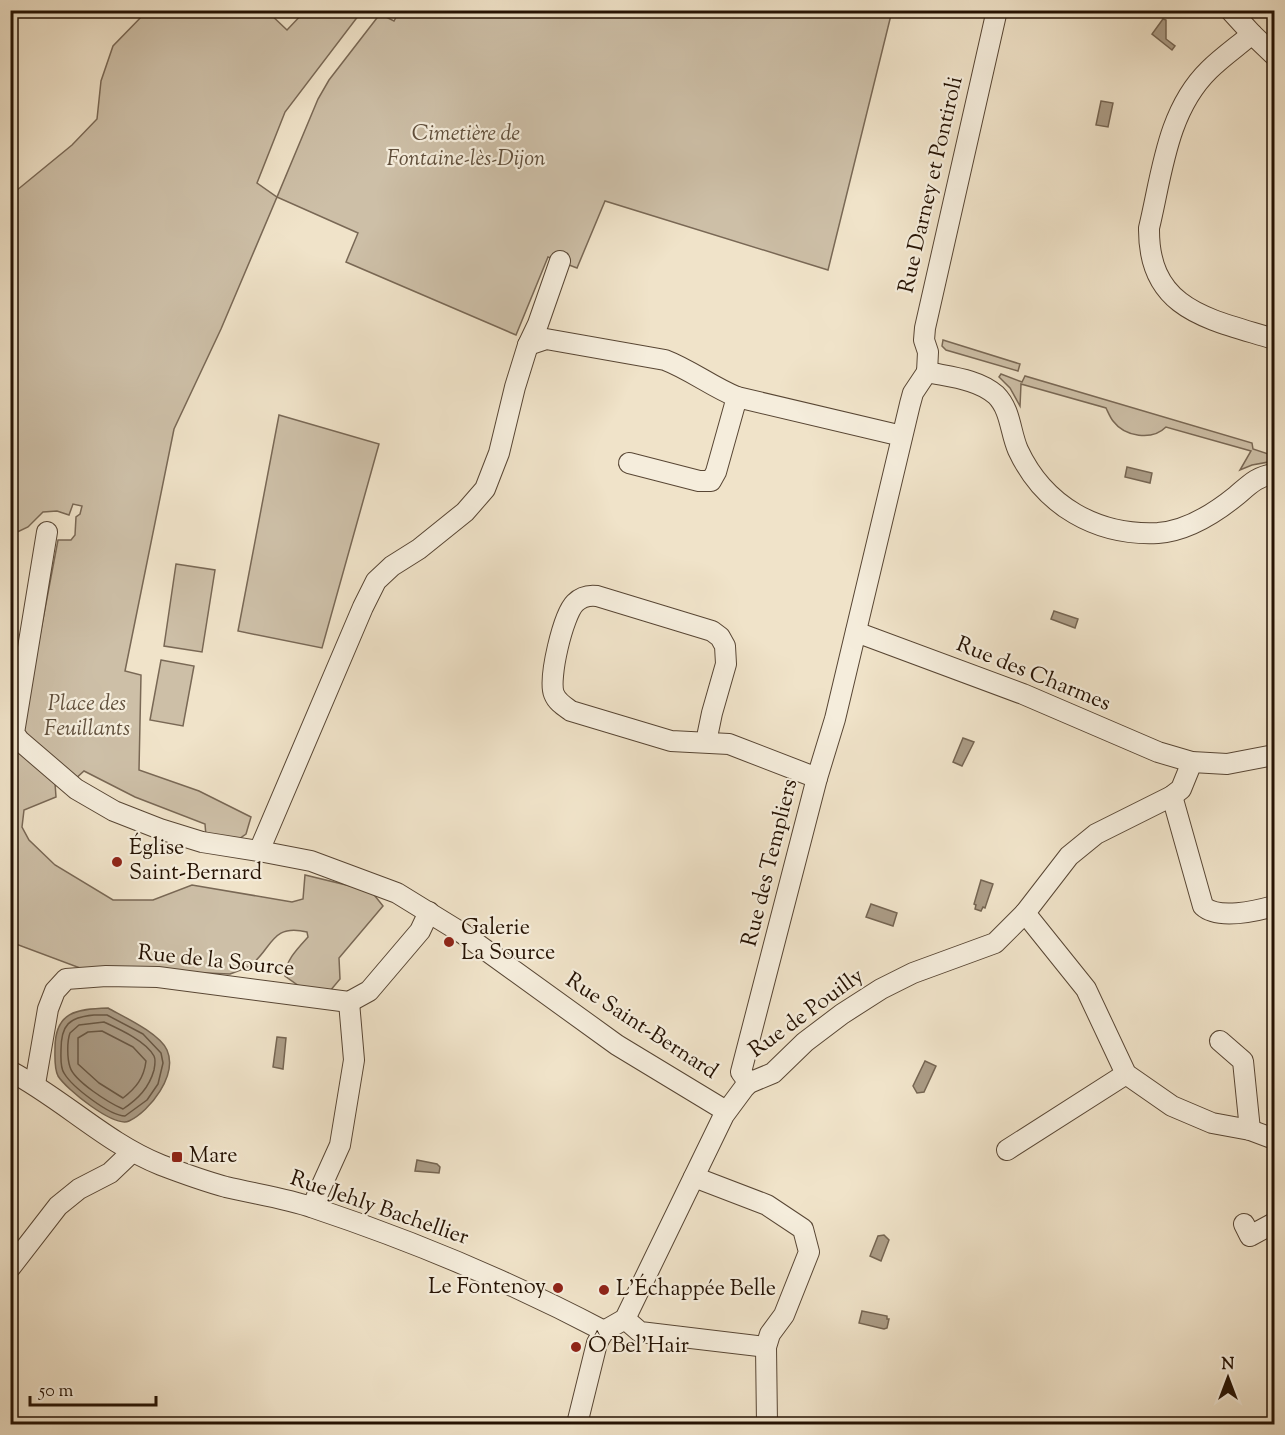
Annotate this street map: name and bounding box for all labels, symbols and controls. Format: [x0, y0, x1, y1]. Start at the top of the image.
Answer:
street label: Rue Darney et Pontiroli [891, 73, 973, 297]
park label: Cimetière de Fontaine-lès-Dijon [387, 119, 546, 176]
street label: Rue des Charmes [951, 629, 1115, 721]
park label: Place des Feuillants [44, 689, 130, 746]
street label: Rue des Templiers [735, 776, 807, 950]
place label: Église Saint-Bernard [129, 832, 262, 890]
marker: Église Saint-Bernard [110, 855, 124, 869]
place label: Galerie La Source [461, 913, 555, 970]
marker: Galerie La Source [442, 935, 456, 949]
street label: Rue de la Source [136, 938, 296, 986]
street label: Rue de Pouilly [743, 961, 871, 1067]
street label: Rue Saint-Bernard [559, 966, 723, 1088]
place label: Mare [189, 1141, 238, 1173]
marker: Mare [170, 1150, 184, 1164]
street label: Rue Jehly Bachellier [285, 1163, 473, 1255]
place label: Le Fontenoy [428, 1272, 546, 1304]
place label: L'Échappée Belle [616, 1273, 776, 1306]
marker: Le Fontenoy [551, 1281, 565, 1295]
marker: L'Échappée Belle [597, 1283, 611, 1297]
place label: Ô Bel'Hair [588, 1330, 689, 1363]
marker: Ô Bel'Hair [569, 1340, 583, 1354]
north arrow [1198, 1348, 1258, 1408]
text: N [1222, 1354, 1235, 1377]
scale bar [30, 1369, 156, 1407]
text: 50 m [38, 1379, 74, 1405]

